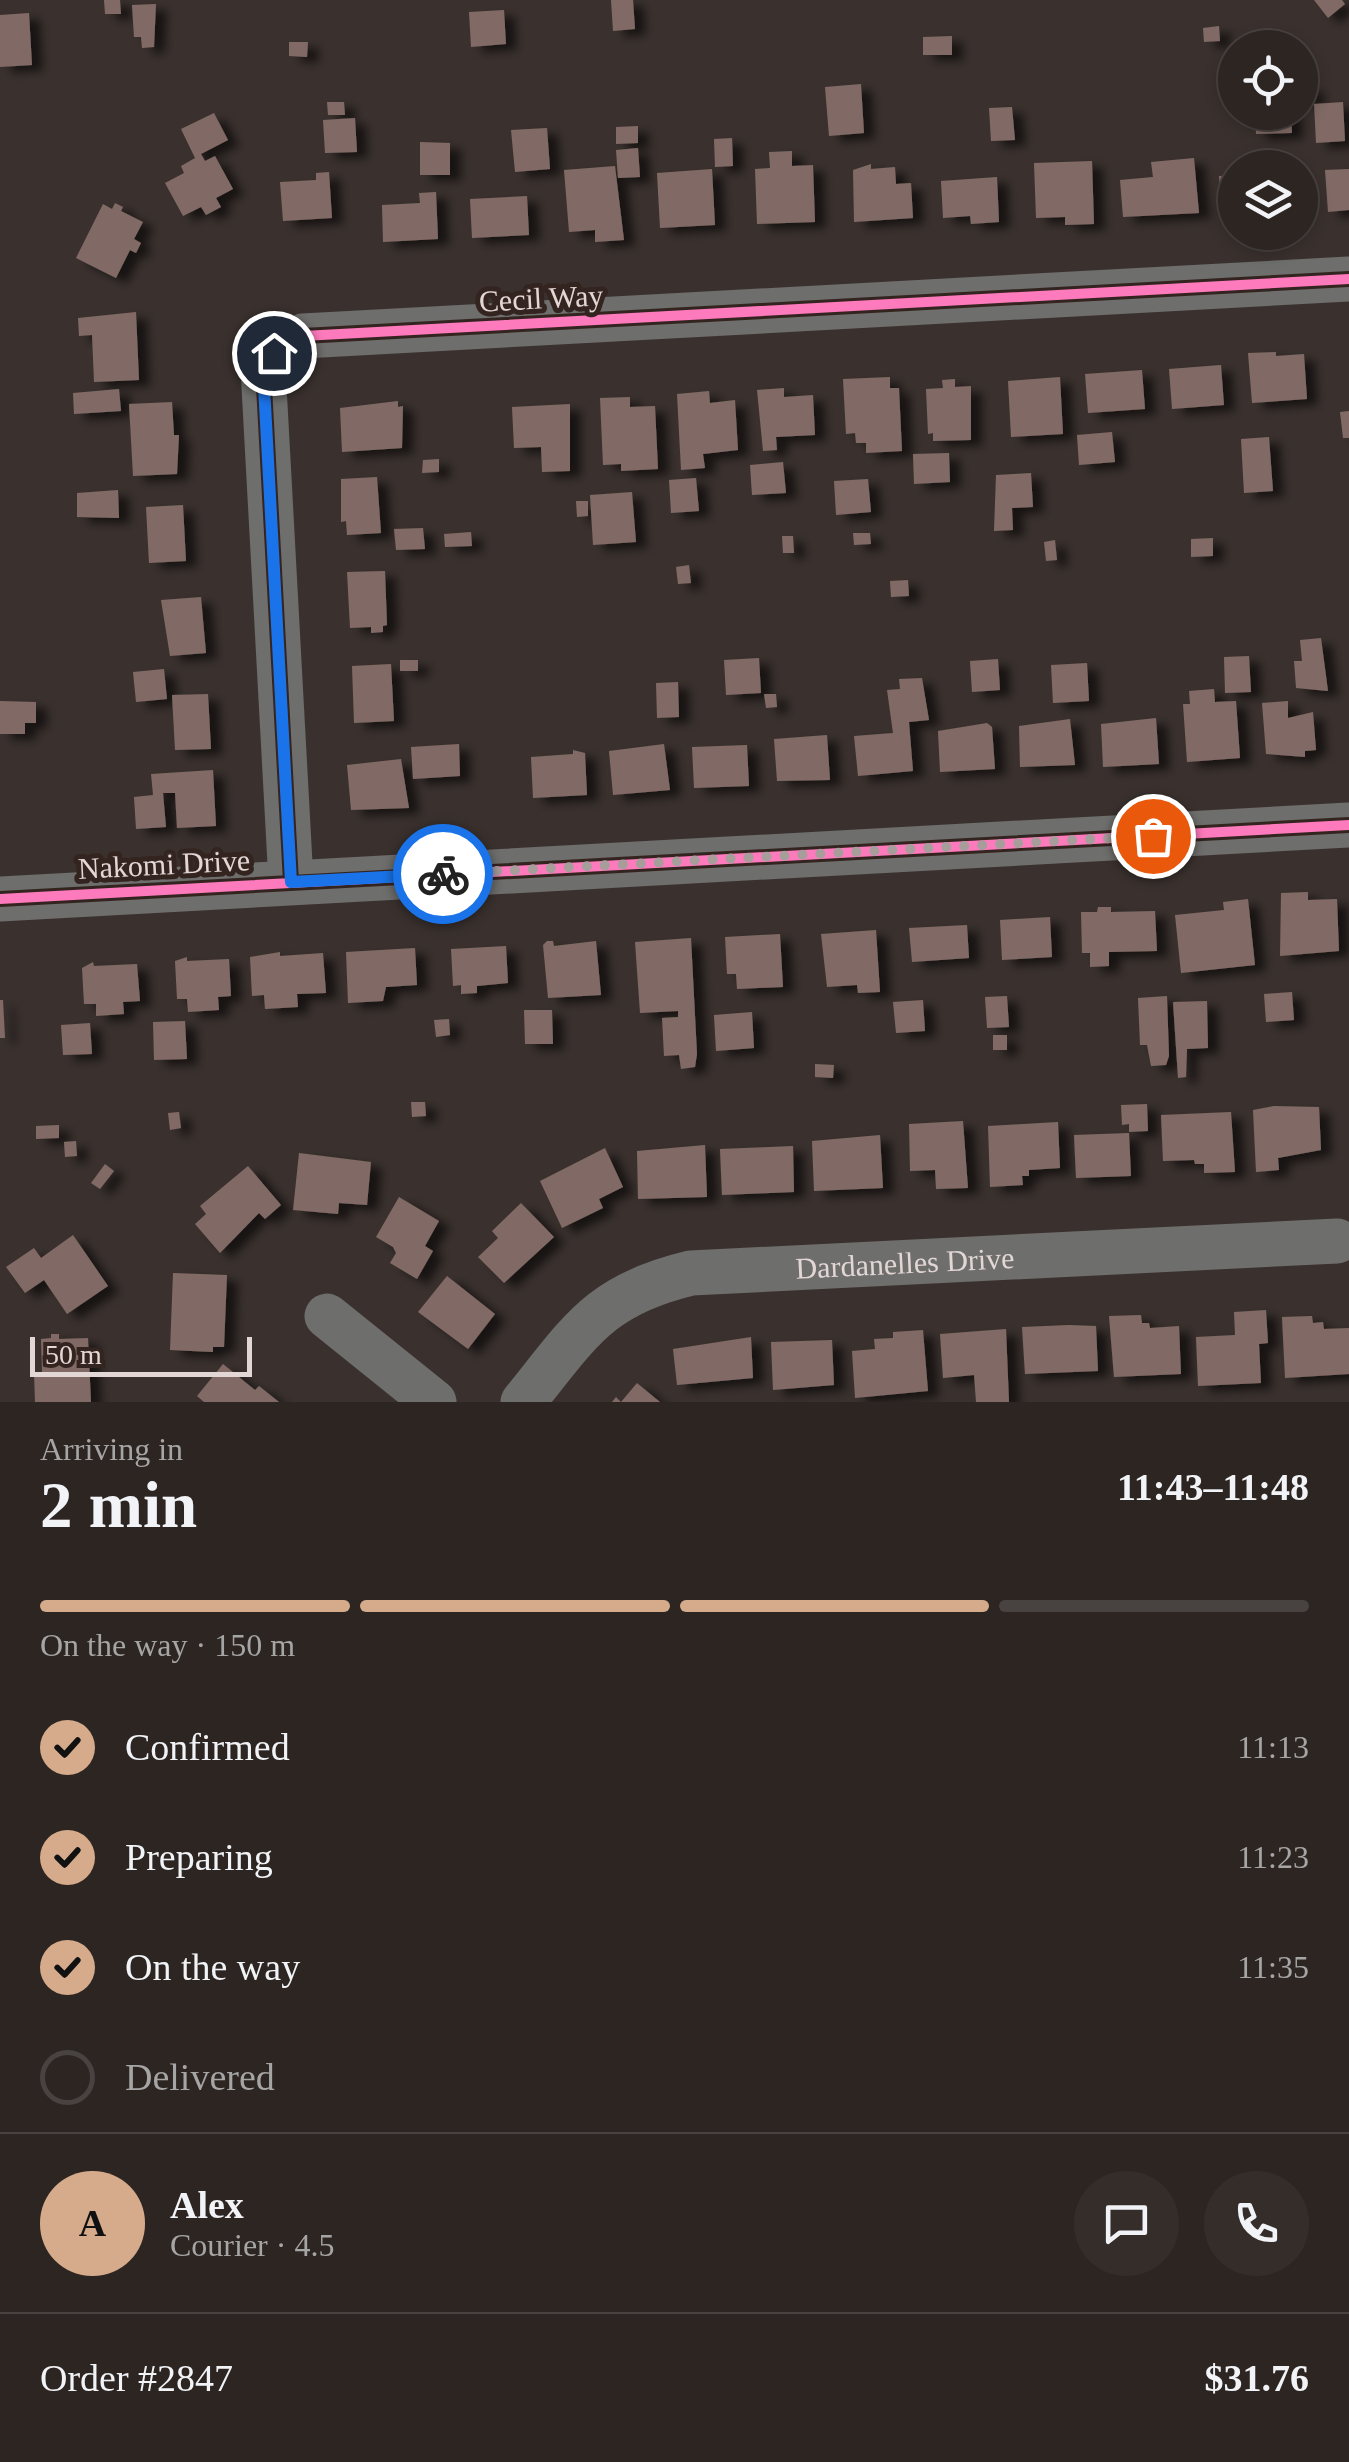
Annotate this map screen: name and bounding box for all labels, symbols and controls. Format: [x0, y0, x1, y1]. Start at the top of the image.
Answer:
map controls [1218, 30, 1318, 250]
button: locate [1218, 30, 1318, 130]
button: layers [1218, 150, 1318, 250]
street label: Cecil Way [478, 278, 604, 318]
pin [232, 311, 317, 396]
icon: home [247, 326, 302, 381]
pin [1111, 794, 1196, 879]
icon: bag [1126, 809, 1181, 864]
courier [393, 824, 493, 924]
street label: Nakomi Drive [77, 843, 251, 885]
icon: bike [416, 847, 471, 902]
street label: Dardanelles Drive [795, 1241, 1015, 1284]
scale bar [30, 1332, 252, 1376]
text: 50 m [45, 1339, 102, 1370]
text: Arriving in [40, 1431, 183, 1467]
text: 11:43–11:48 [1117, 1466, 1309, 1508]
text: 2 min [40, 1469, 197, 1541]
text: On the way · 150 m [40, 1627, 295, 1663]
icon: check [40, 1720, 95, 1775]
text: Confirmed [125, 1726, 290, 1768]
text: 11:13 [1237, 1729, 1309, 1765]
icon: check [40, 1830, 95, 1885]
text: Preparing [125, 1836, 273, 1878]
text: 11:23 [1237, 1839, 1309, 1875]
icon: check [40, 1940, 95, 1995]
text: On the way [125, 1946, 300, 1988]
text: 11:35 [1237, 1949, 1309, 1985]
text: Delivered [125, 2056, 275, 2098]
button: chat [1074, 2171, 1179, 2276]
button: phone [1204, 2171, 1309, 2276]
text: Alex [170, 2184, 244, 2226]
text: A [79, 2202, 106, 2244]
text: Courier · 4.5 [170, 2227, 334, 2263]
text: Order #2847 [40, 2357, 233, 2399]
text: $31.76 [1205, 2357, 1309, 2399]

